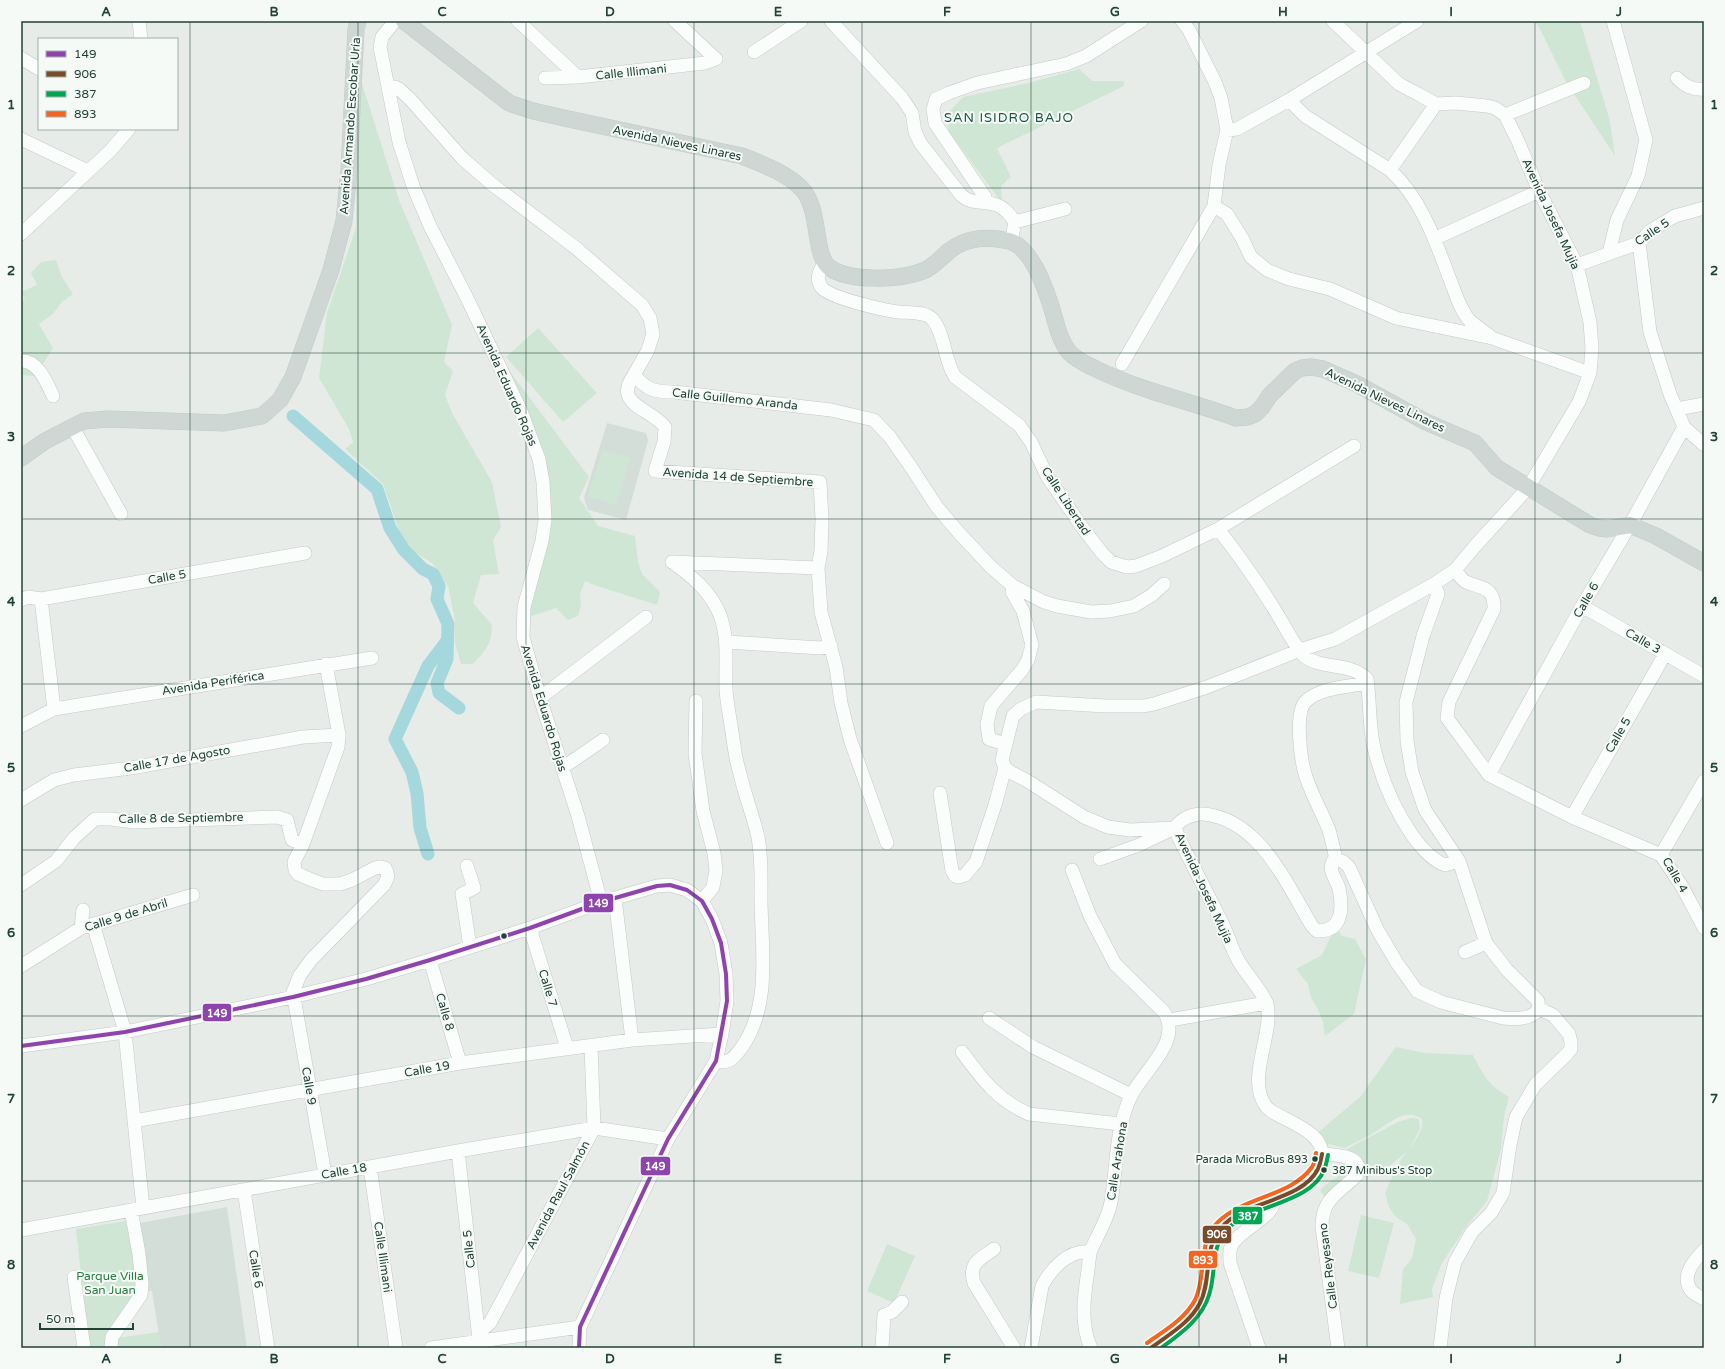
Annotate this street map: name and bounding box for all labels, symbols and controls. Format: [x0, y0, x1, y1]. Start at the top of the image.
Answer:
text: A [101, 4, 111, 20]
text: B [269, 4, 279, 20]
text: C [437, 4, 447, 20]
text: D [605, 4, 615, 20]
text: E [774, 4, 782, 20]
text: F [943, 4, 951, 20]
text: G [1110, 4, 1120, 20]
text: H [1278, 4, 1288, 20]
text: I [1449, 4, 1453, 20]
text: J [1615, 4, 1622, 20]
street label: Avenida Armando Escobar Uría [337, 37, 363, 215]
legend [38, 38, 178, 130]
text: 149 [74, 47, 97, 61]
street label: Calle Illimani [595, 61, 667, 83]
text: 906 [74, 67, 97, 81]
text: 387 [74, 87, 97, 101]
text: 1 [7, 97, 15, 113]
text: 1 [1710, 97, 1718, 113]
text: 893 [74, 107, 97, 121]
district label: SAN ISIDRO BAJO [944, 110, 1074, 126]
street label: Avenida Nieves Linares [611, 122, 743, 164]
street label: Avenida Josefa Mujía [1519, 156, 1583, 272]
street label: Calle 5 [1632, 215, 1672, 249]
text: 2 [7, 263, 15, 279]
text: 2 [1710, 263, 1718, 279]
street label: Avenida Eduardo Rojas [474, 322, 540, 448]
street label: Avenida Nieves Linares [1323, 365, 1447, 435]
street label: Calle Guillemo Aranda [671, 385, 799, 413]
text: 3 [7, 429, 15, 445]
text: 3 [1710, 429, 1718, 445]
street label: Calle Libertad [1039, 464, 1093, 538]
street label: Avenida 14 de Septiembre [662, 465, 814, 489]
street label: Calle 5 [147, 567, 187, 587]
street label: Calle 6 [1570, 580, 1602, 620]
text: 4 [7, 594, 16, 610]
text: 4 [1710, 594, 1719, 610]
street label: Calle 3 [1623, 625, 1663, 657]
street label: Avenida Eduardo Rojas [518, 643, 570, 773]
street label: Avenida Periférica [161, 668, 265, 698]
street label: Calle 5 [1602, 715, 1634, 755]
street label: Calle 17 de Agosto [123, 743, 231, 775]
text: 5 [7, 760, 15, 776]
text: 5 [1710, 760, 1718, 776]
street label: Calle 8 de Septiembre [118, 810, 244, 826]
street label: Avenida Josefa Mujía [1172, 830, 1236, 946]
street label: Calle 4 [1659, 855, 1691, 896]
line badge: 149 [583, 893, 614, 913]
street label: Calle 9 de Abril [83, 896, 169, 934]
text: 149 [588, 897, 608, 910]
text: 6 [7, 925, 15, 941]
text: 6 [1710, 925, 1718, 941]
unlabelled marker [499, 931, 509, 941]
street label: Calle 7 [536, 968, 560, 1008]
street label: Calle 8 [433, 992, 457, 1032]
line badge: 149 [202, 1003, 232, 1022]
text: 149 [207, 1007, 227, 1020]
street label: Calle 19 [403, 1058, 451, 1080]
street label: Calle 9 [299, 1066, 319, 1106]
text: 7 [7, 1091, 15, 1107]
text: 7 [1710, 1091, 1718, 1107]
street label: Calle Arahona [1104, 1120, 1130, 1202]
street label: Avenida Raul Salmón [523, 1138, 593, 1252]
place label: Parada MicroBus 893 [1196, 1153, 1308, 1166]
marker: Parada MicroBus 893 [1310, 1154, 1320, 1164]
line badge: 149 [640, 1156, 671, 1176]
street label: Calle 18 [320, 1160, 368, 1182]
text: 149 [645, 1160, 665, 1173]
place label: 387 Minibus's Stop [1332, 1164, 1432, 1177]
marker: 387 Minibus's Stop [1319, 1165, 1329, 1175]
line badge: 387 [1232, 1206, 1263, 1225]
text: 387 [1238, 1210, 1258, 1223]
street label: Calle Illimani [371, 1221, 395, 1293]
street label: Calle Reyesano [1316, 1222, 1340, 1310]
line badge: 906 [1202, 1225, 1232, 1244]
text: 906 [1207, 1228, 1227, 1241]
street label: Calle 5 [460, 1229, 478, 1269]
street label: Calle 6 [246, 1249, 266, 1289]
line badge: 893 [1188, 1250, 1218, 1269]
text: 893 [1193, 1254, 1213, 1267]
text: 8 [7, 1257, 15, 1273]
text: 8 [1710, 1257, 1718, 1273]
park label: Parque Villa San Juan [76, 1269, 144, 1297]
scale bar [40, 1305, 133, 1331]
text: 50 m [46, 1312, 75, 1326]
text: A [101, 1351, 111, 1367]
text: B [269, 1351, 279, 1367]
text: C [437, 1351, 447, 1367]
text: D [605, 1351, 615, 1367]
text: E [774, 1351, 782, 1367]
text: F [943, 1351, 951, 1367]
text: G [1110, 1351, 1120, 1367]
text: H [1278, 1351, 1288, 1367]
text: I [1449, 1351, 1453, 1367]
text: J [1615, 1351, 1622, 1367]

